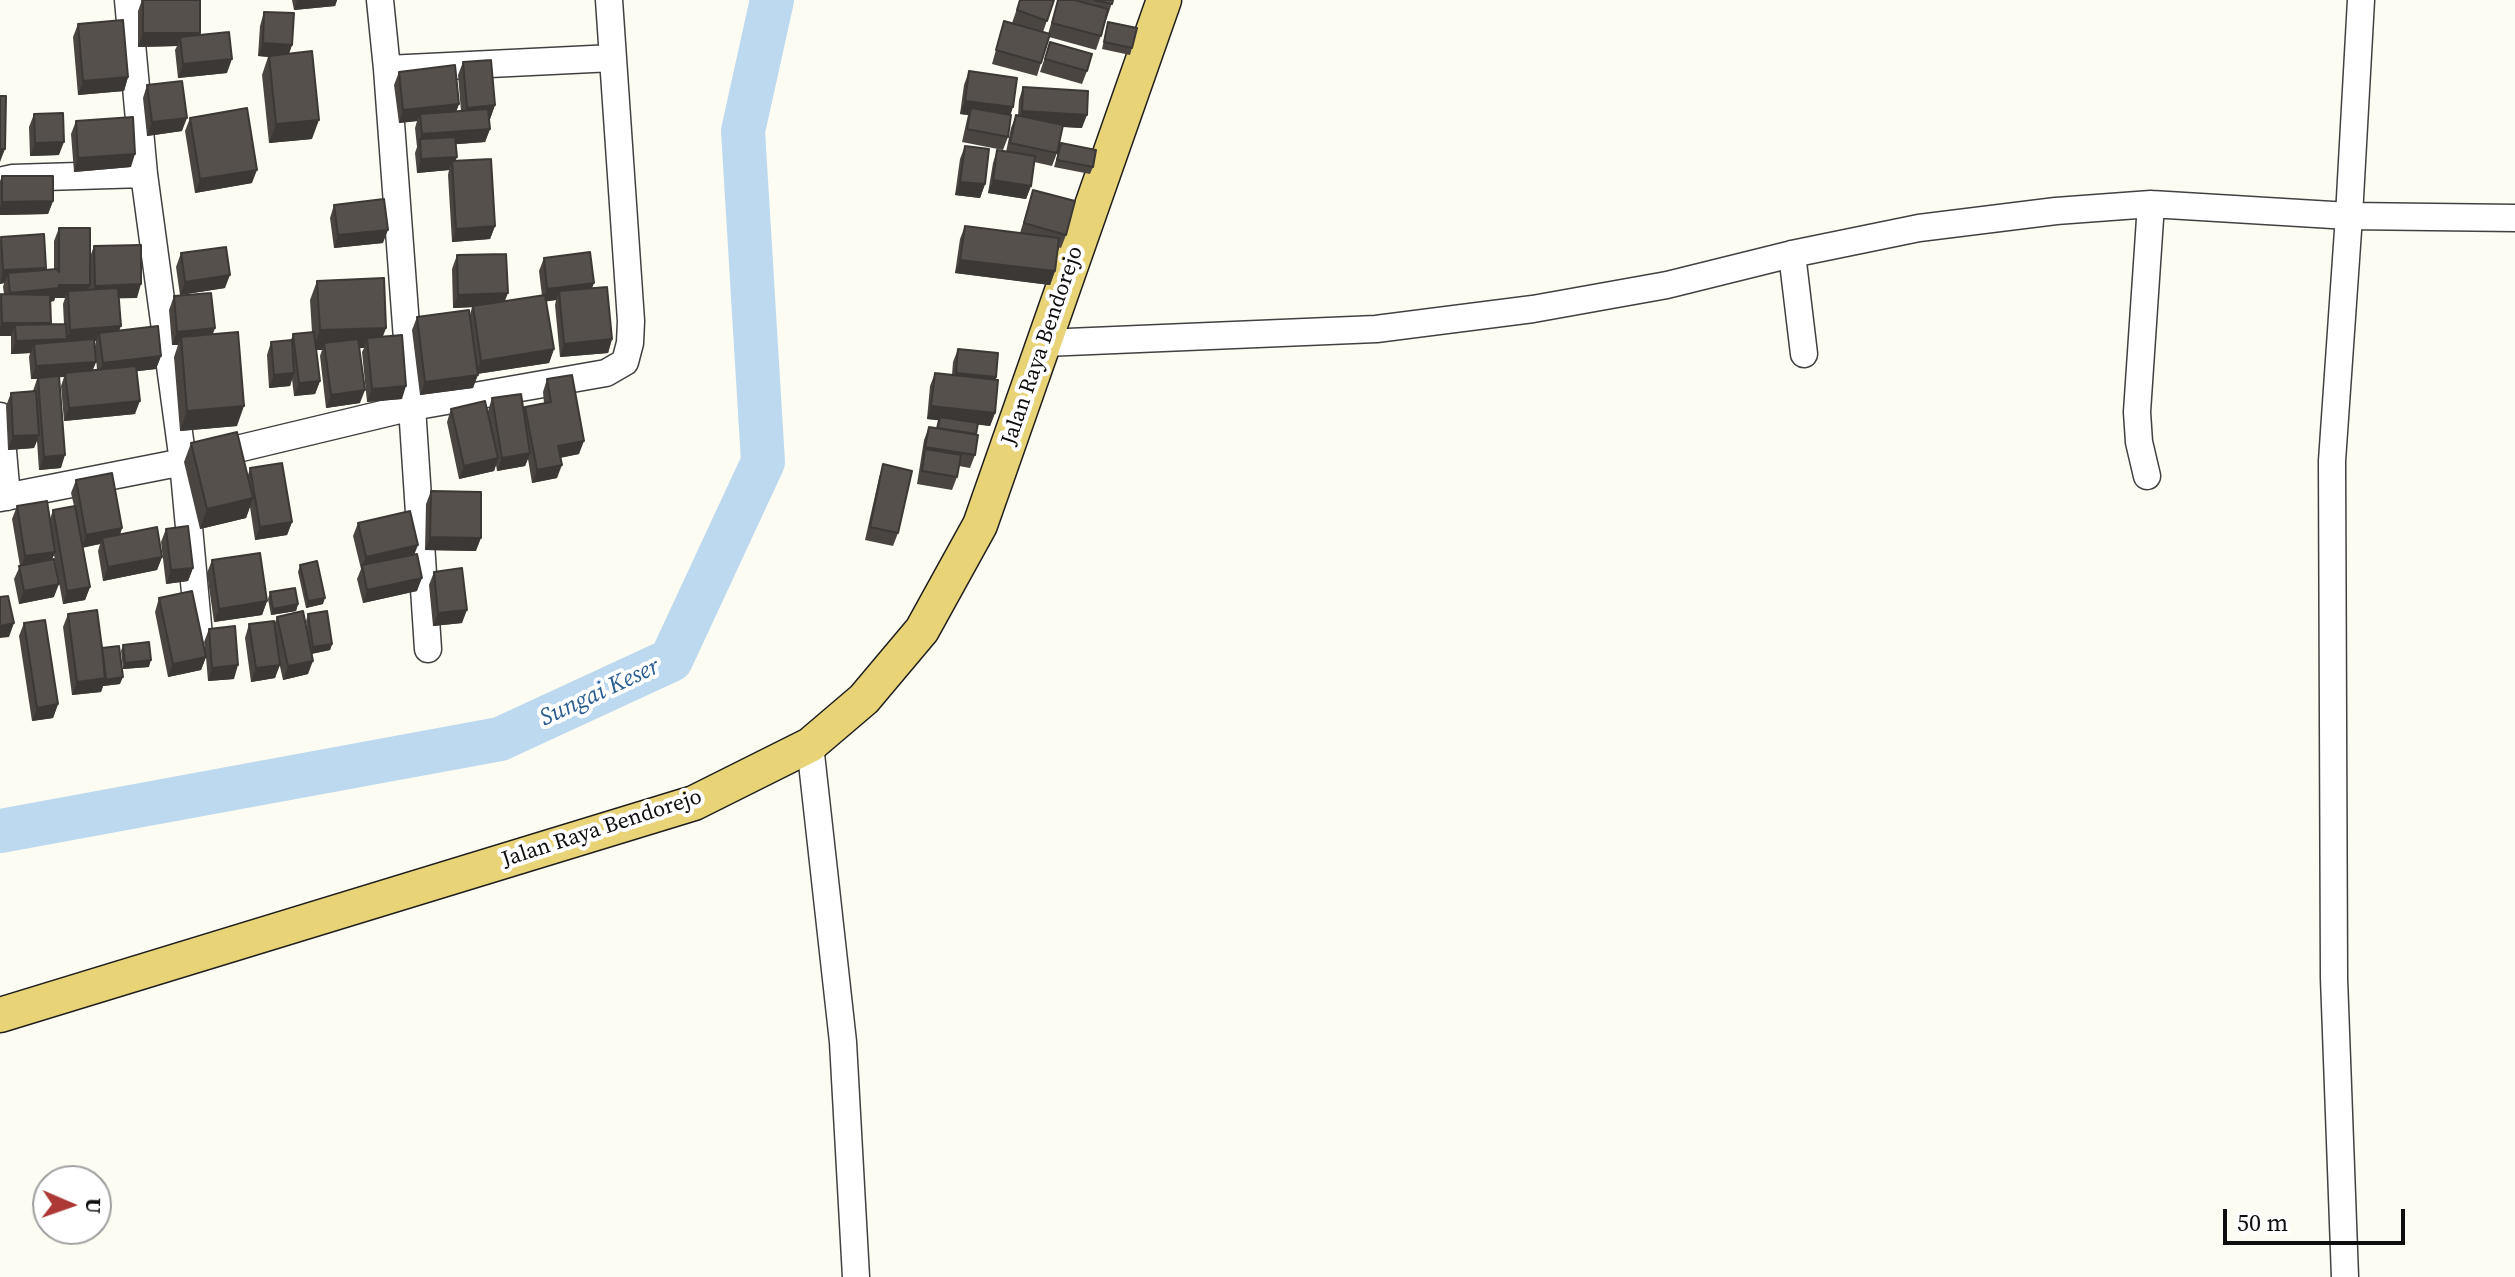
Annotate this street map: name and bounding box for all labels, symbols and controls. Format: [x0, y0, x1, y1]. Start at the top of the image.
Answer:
street label: Jalan Raya Bendorejo [997, 243, 1089, 449]
water label: Sungai Keser [536, 653, 664, 733]
street label: Jalan Raya Bendorejo [499, 784, 705, 874]
north arrow [32, 1165, 112, 1245]
scale bar [2227, 1193, 2409, 1243]
text: U [79, 1197, 109, 1214]
text: 50 m [2237, 1206, 2288, 1239]

